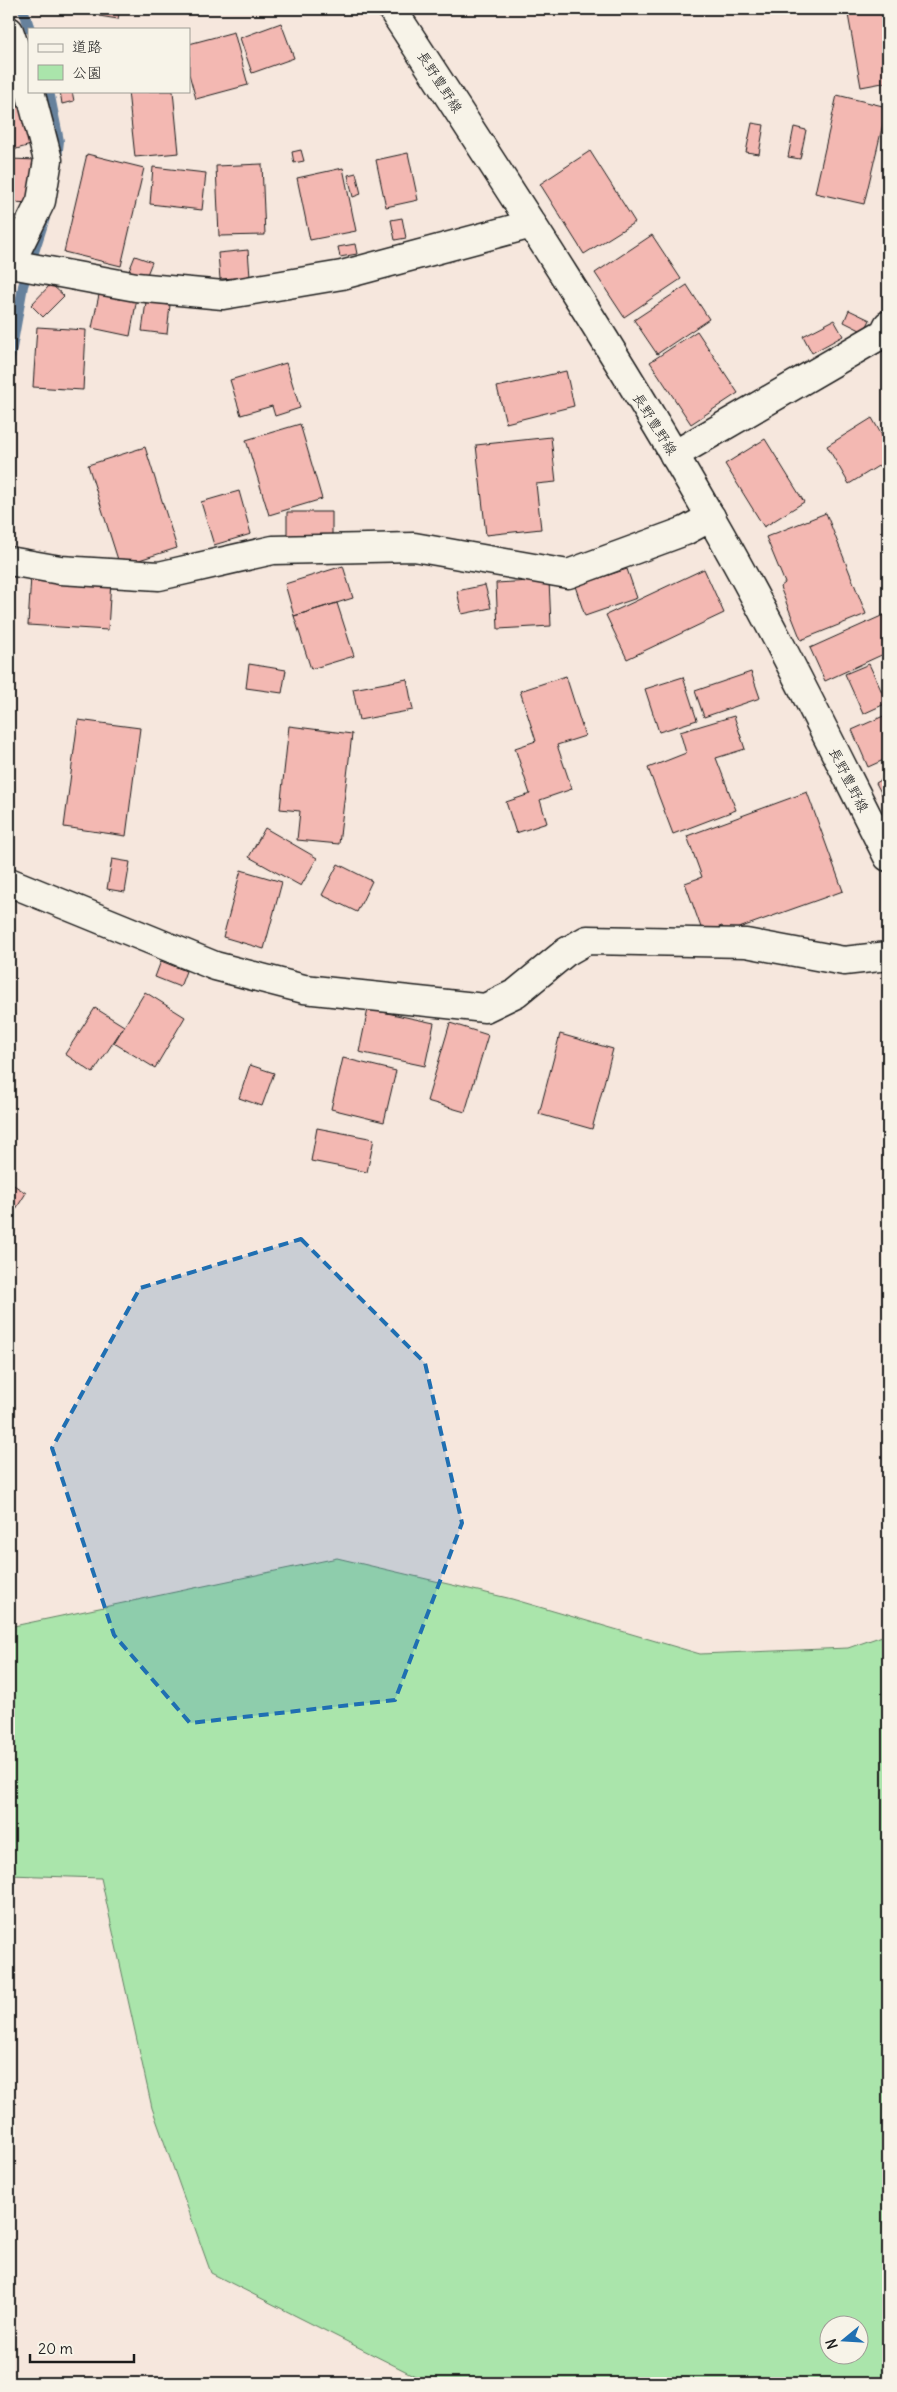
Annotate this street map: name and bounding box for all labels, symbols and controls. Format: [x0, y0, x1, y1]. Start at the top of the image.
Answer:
legend [28, 28, 190, 92]
text: 道路 [72, 37, 102, 56]
street label: 長野豊野線 [413, 48, 467, 116]
text: 公園 [72, 63, 102, 82]
street label: 長野豊野線 [629, 390, 681, 458]
street label: 長野豊野線 [825, 745, 873, 815]
north arrow [820, 2314, 870, 2364]
scale bar [30, 2332, 134, 2364]
text: N [822, 2337, 842, 2351]
text: 20 m [38, 2339, 73, 2358]

